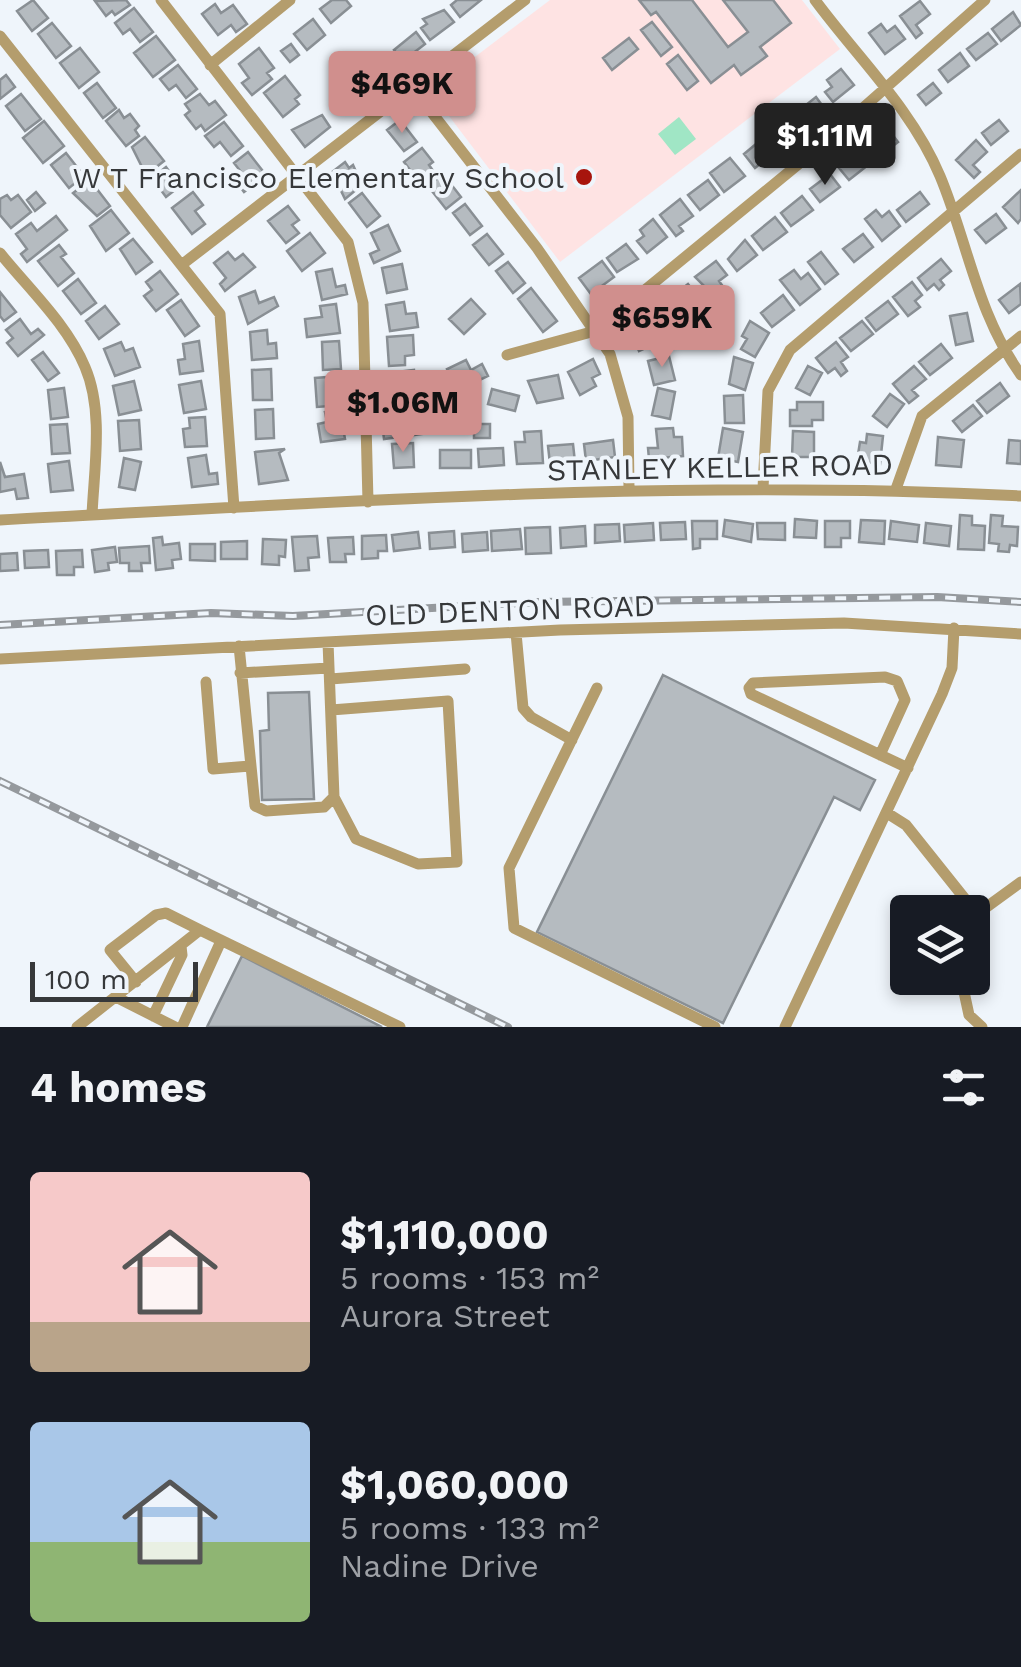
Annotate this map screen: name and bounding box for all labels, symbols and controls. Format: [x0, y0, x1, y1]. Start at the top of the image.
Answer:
pin: $469K [332, 51, 472, 136]
text: $469K [351, 64, 453, 102]
pin: $1.11M [744, 103, 906, 188]
text: $1.11M [776, 116, 874, 154]
place label: W T Francisco Elementary School [72, 160, 564, 195]
marker: W T Francisco Elementary School [573, 166, 595, 188]
pin: $659K [592, 285, 732, 370]
text: $659K [612, 298, 712, 336]
pin: $1.06M [322, 370, 484, 455]
text: $1.06M [347, 383, 459, 421]
street label: STANLEY KELLER ROAD [547, 446, 893, 488]
street label: OLD DENTON ROAD [364, 587, 656, 633]
map controls [890, 895, 990, 995]
button: layers [890, 895, 990, 995]
scale bar [30, 957, 198, 1001]
text: 100 m [45, 963, 127, 996]
icon: filters [936, 1060, 991, 1115]
text: 4 homes [30, 1063, 207, 1112]
text: $1,110,000 [340, 1210, 549, 1259]
icon: home [110, 1212, 230, 1332]
text: 5 rooms · 153 m² [340, 1259, 599, 1297]
text: Aurora Street [340, 1297, 550, 1335]
text: $1,060,000 [340, 1460, 569, 1509]
icon: home [110, 1462, 230, 1582]
text: 5 rooms · 133 m² [340, 1509, 599, 1547]
text: Nadine Drive [340, 1547, 539, 1585]

